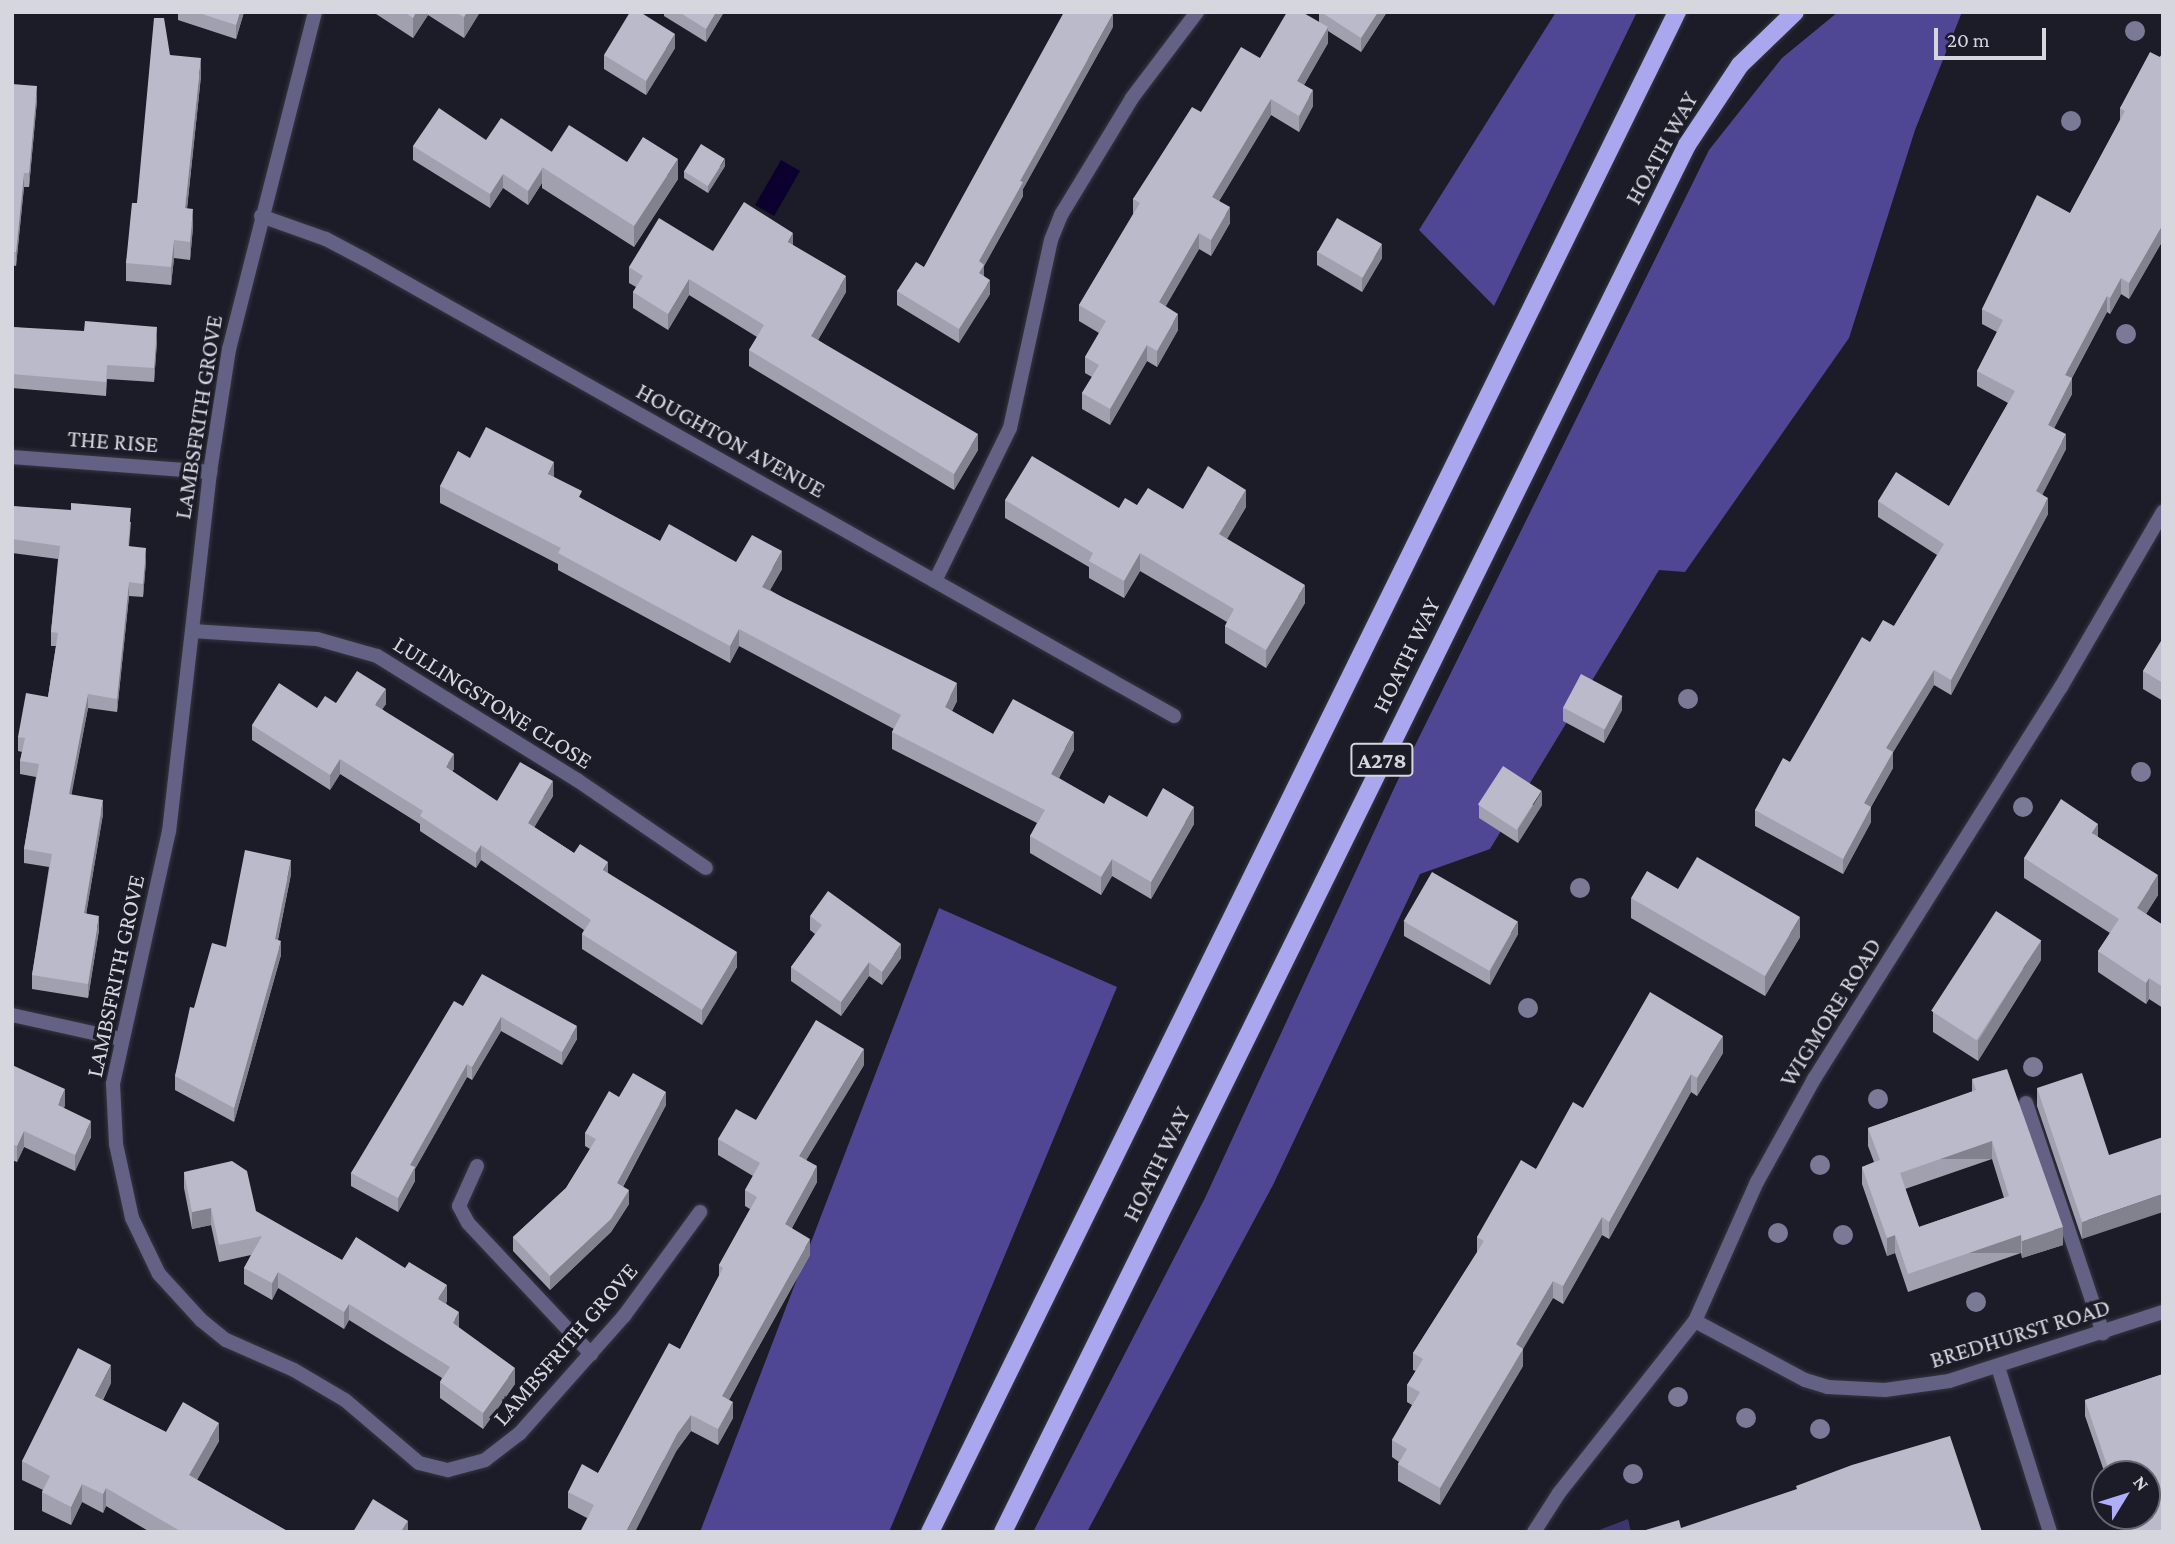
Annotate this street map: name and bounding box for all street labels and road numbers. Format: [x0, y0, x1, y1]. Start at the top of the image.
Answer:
street label: HOATH WAY [1618, 87, 1704, 209]
street label: LAMBSFRITH GROVE [168, 313, 228, 521]
street label: HOUGHTON AVENUE [631, 376, 831, 504]
street label: THE RISE [67, 423, 159, 459]
street label: HOATH WAY [1366, 593, 1446, 717]
street label: LULLINGSTONE CLOSE [388, 629, 598, 775]
road number: A278 [1349, 740, 1415, 780]
street label: LAMBSFRITH GROVE [79, 872, 151, 1080]
street label: WIGMORE ROAD [1773, 932, 1887, 1092]
street label: HOATH WAY [1116, 1102, 1196, 1226]
street label: LAMBSFRITH GROVE [486, 1257, 644, 1431]
street label: BREDHURST ROAD [1926, 1292, 2114, 1374]

